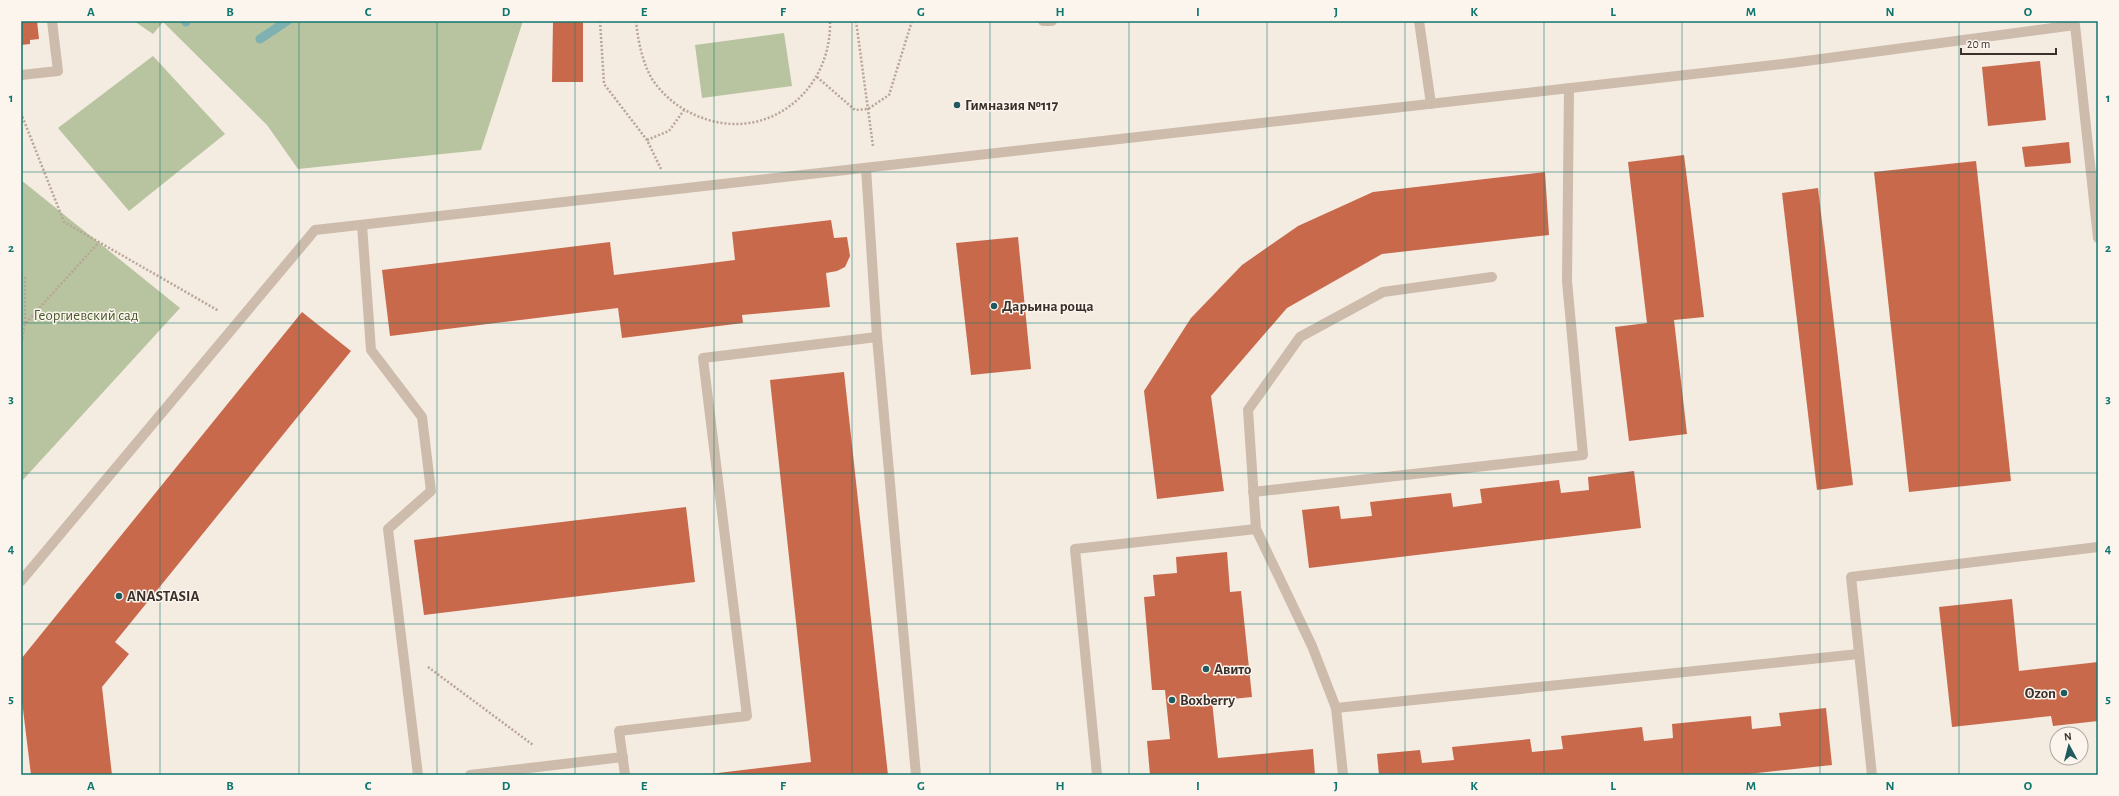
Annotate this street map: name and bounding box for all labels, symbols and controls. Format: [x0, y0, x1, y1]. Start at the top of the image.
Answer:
text: A [87, 6, 95, 19]
text: B [226, 6, 234, 19]
text: C [365, 6, 372, 19]
text: D [502, 6, 511, 19]
text: E [641, 6, 648, 19]
text: F [780, 6, 787, 19]
text: G [917, 6, 925, 19]
text: H [1055, 6, 1065, 19]
text: I [1196, 6, 1200, 19]
text: J [1334, 6, 1338, 19]
text: K [1470, 6, 1478, 19]
text: L [1610, 6, 1616, 19]
text: M [1746, 6, 1756, 19]
text: N [1885, 6, 1895, 19]
text: O [2024, 6, 2033, 19]
scale bar [1961, 30, 2056, 56]
text: 20 m [1967, 38, 1990, 50]
text: 1 [9, 92, 13, 105]
text: 1 [2106, 92, 2110, 105]
place label: Гимназия №117 [965, 98, 1059, 113]
marker: Гимназия №117 [952, 100, 962, 110]
text: 2 [8, 242, 14, 255]
text: 2 [2105, 242, 2111, 255]
place label: Дарьина роща [1002, 299, 1094, 314]
marker: Дарьина роща [989, 301, 999, 311]
park label: Георгиевский сад [34, 308, 138, 323]
text: 3 [8, 393, 14, 406]
text: 3 [2105, 393, 2111, 406]
text: 4 [8, 543, 15, 556]
text: 4 [2105, 543, 2112, 556]
place label: ANASTASIA [127, 589, 199, 604]
marker: ANASTASIA [114, 591, 124, 601]
place label: Авито [1214, 662, 1252, 677]
marker: Авито [1201, 664, 1211, 674]
place label: Ozon [2025, 686, 2056, 701]
marker: Ozon [2059, 688, 2069, 698]
text: 5 [8, 693, 14, 706]
place label: Boxberry [1180, 693, 1235, 708]
text: 5 [2105, 693, 2111, 706]
marker: Boxberry [1167, 695, 1177, 705]
north arrow [2049, 726, 2089, 766]
text: N [2063, 731, 2072, 742]
text: A [87, 780, 95, 793]
text: B [226, 780, 234, 793]
text: C [365, 780, 372, 793]
text: D [502, 780, 511, 793]
text: E [641, 780, 648, 793]
text: F [780, 780, 787, 793]
text: G [917, 780, 925, 793]
text: H [1055, 780, 1065, 793]
text: I [1196, 780, 1200, 793]
text: J [1334, 780, 1338, 793]
text: K [1470, 780, 1478, 793]
text: L [1610, 780, 1616, 793]
text: M [1746, 780, 1756, 793]
text: N [1885, 780, 1895, 793]
text: O [2024, 780, 2033, 793]

